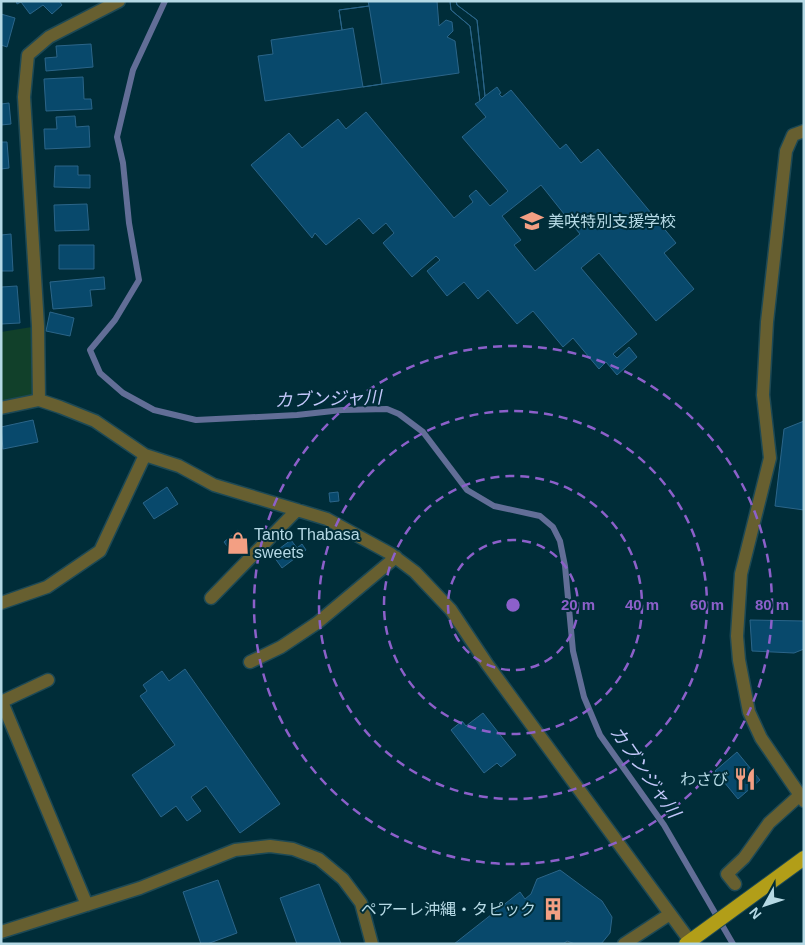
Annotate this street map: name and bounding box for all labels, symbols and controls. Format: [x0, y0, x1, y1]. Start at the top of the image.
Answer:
school or university icon: 美咲特別支援学校 [519, 208, 545, 234]
place label: 美咲特別支援学校 [548, 213, 676, 230]
water label: カブンジャ川 [274, 387, 384, 411]
place label: Tanto Thabasa sweets [254, 526, 360, 561]
shop icon: Tanto Thabasa sweets [225, 530, 251, 556]
centre of rings [504, 596, 522, 614]
text: 20 m [561, 596, 595, 613]
text: 40 m [625, 596, 659, 613]
text: 60 m [690, 596, 724, 613]
text: 80 m [755, 596, 789, 613]
water label: カブンジャ川 [606, 722, 685, 823]
restaurant icon: わさび [732, 766, 758, 792]
place label: わさび [680, 771, 728, 788]
north arrow [740, 880, 790, 930]
building icon: ペアーレ沖縄・タピック [540, 896, 566, 922]
place label: ペアーレ沖縄・タピック [361, 901, 536, 918]
text: N [746, 904, 764, 922]

